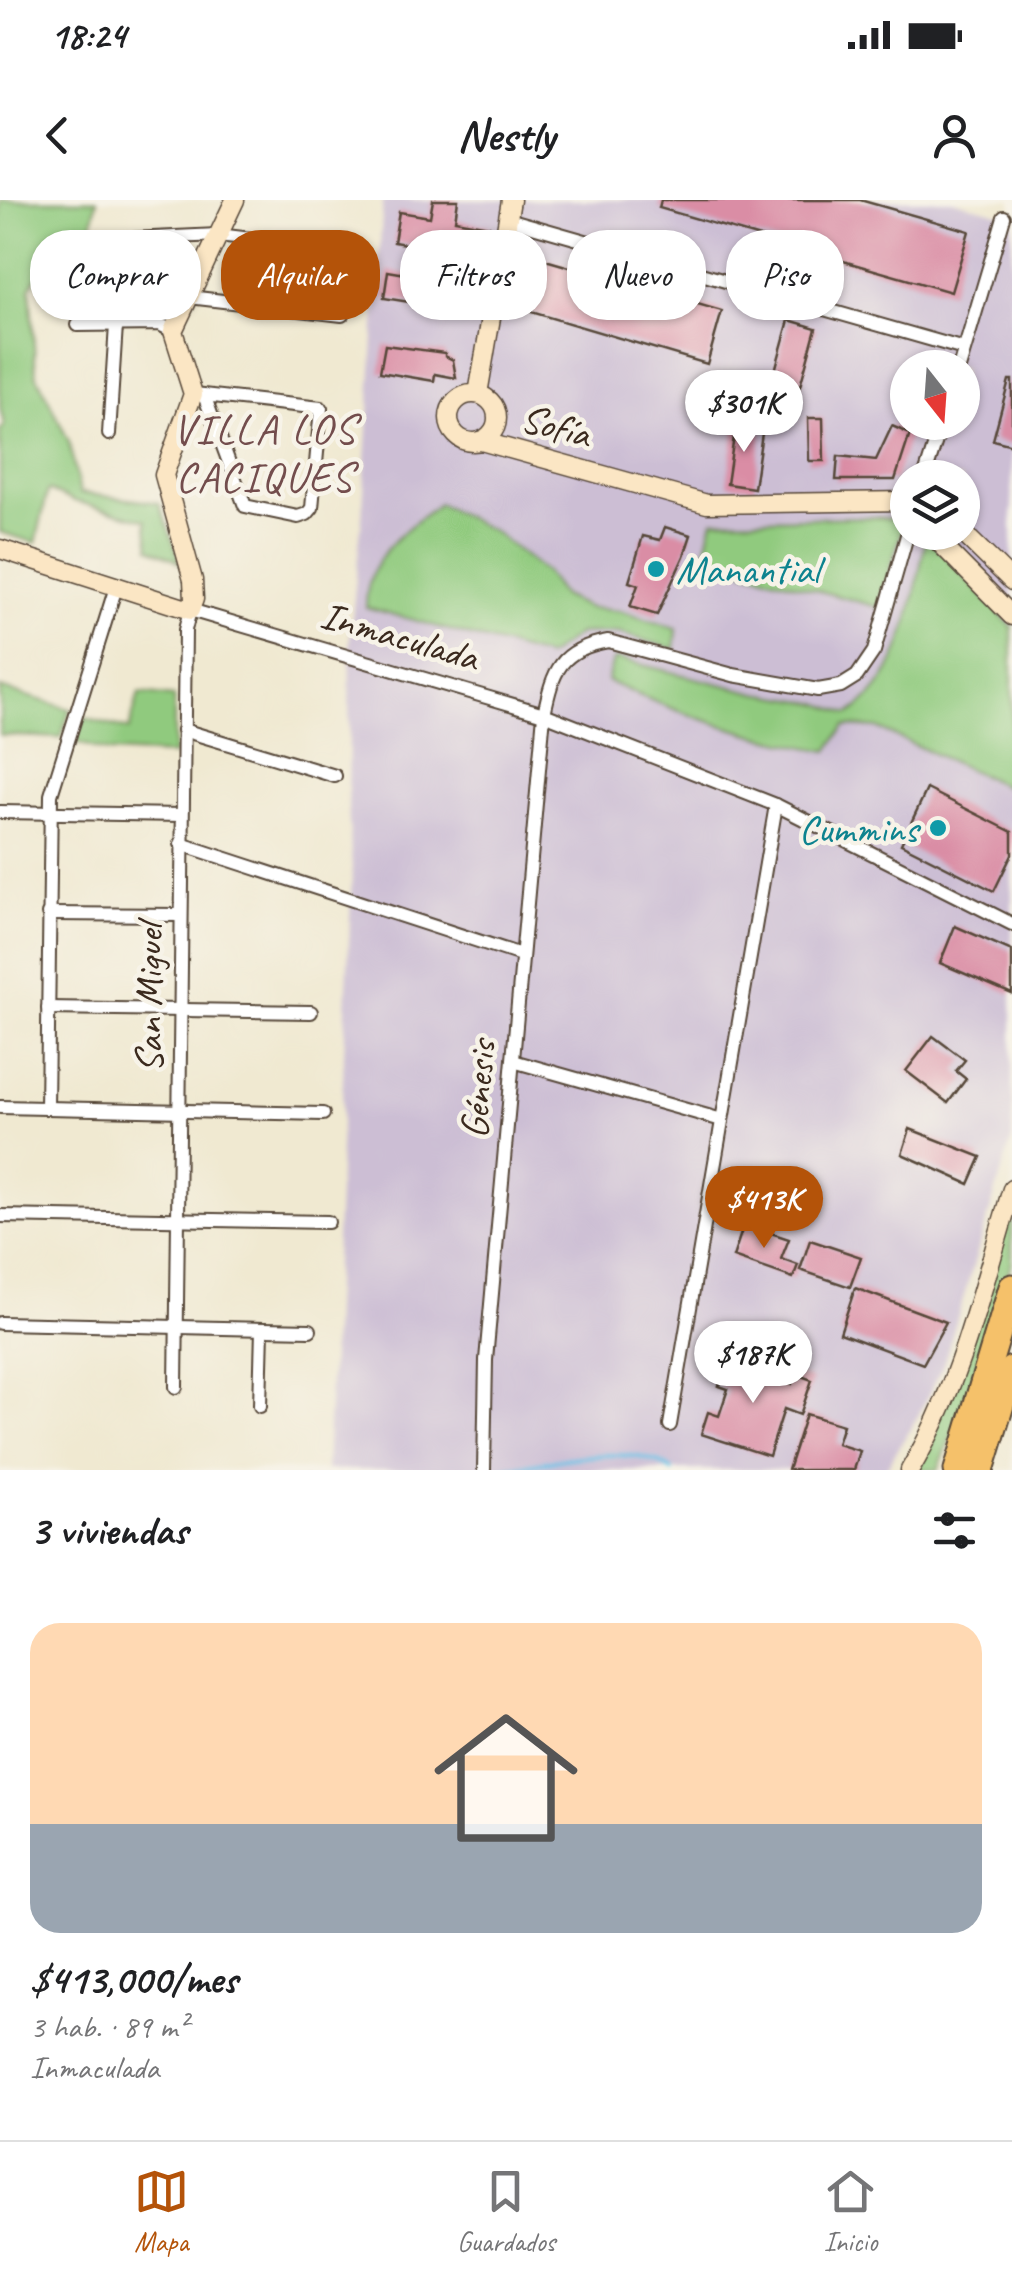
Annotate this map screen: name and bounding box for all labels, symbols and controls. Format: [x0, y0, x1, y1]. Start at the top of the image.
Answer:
text: 18:24 [50, 12, 126, 59]
text: Nestly [457, 107, 555, 164]
icon: back [30, 108, 85, 163]
icon: person [927, 108, 982, 163]
chip: Comprar [30, 230, 201, 320]
chip: Alquilar [221, 230, 380, 320]
chip: Filtros [400, 230, 547, 320]
chip: Nuevo [567, 230, 706, 320]
chip: Piso [726, 230, 844, 320]
north arrow [890, 350, 980, 440]
map controls [890, 350, 980, 550]
pin: $301K [674, 370, 814, 455]
text: $301K [707, 382, 781, 423]
street label: Sofía [516, 393, 598, 460]
district label: VILLA LOS CACIQUES [173, 403, 362, 504]
button: layers [890, 460, 980, 550]
place label: Manantial [676, 545, 827, 595]
marker: Manantial [645, 558, 667, 580]
street label: Inmaculada [315, 590, 487, 683]
place label: Cummins [799, 804, 921, 854]
marker: Cummins [927, 817, 949, 839]
street label: San Miguel [124, 917, 174, 1073]
street label: Génesis [449, 1035, 507, 1140]
pin: $413K [694, 1166, 834, 1251]
text: $413K [727, 1178, 801, 1219]
pin: $187K [683, 1321, 823, 1406]
text: $187K [716, 1333, 790, 1374]
icon: filters [927, 1503, 982, 1558]
text: 3 viviendas [30, 1504, 187, 1557]
icon: home [416, 1688, 596, 1868]
text: $413,000/mes [30, 1953, 237, 2006]
text: 3 hab. · 89 m² [30, 2006, 187, 2047]
text: Inmaculada [30, 2047, 159, 2088]
tab: Mapa [134, 2164, 189, 2259]
tab: Guardados [457, 2164, 555, 2259]
tab: Inicio [823, 2164, 878, 2259]

